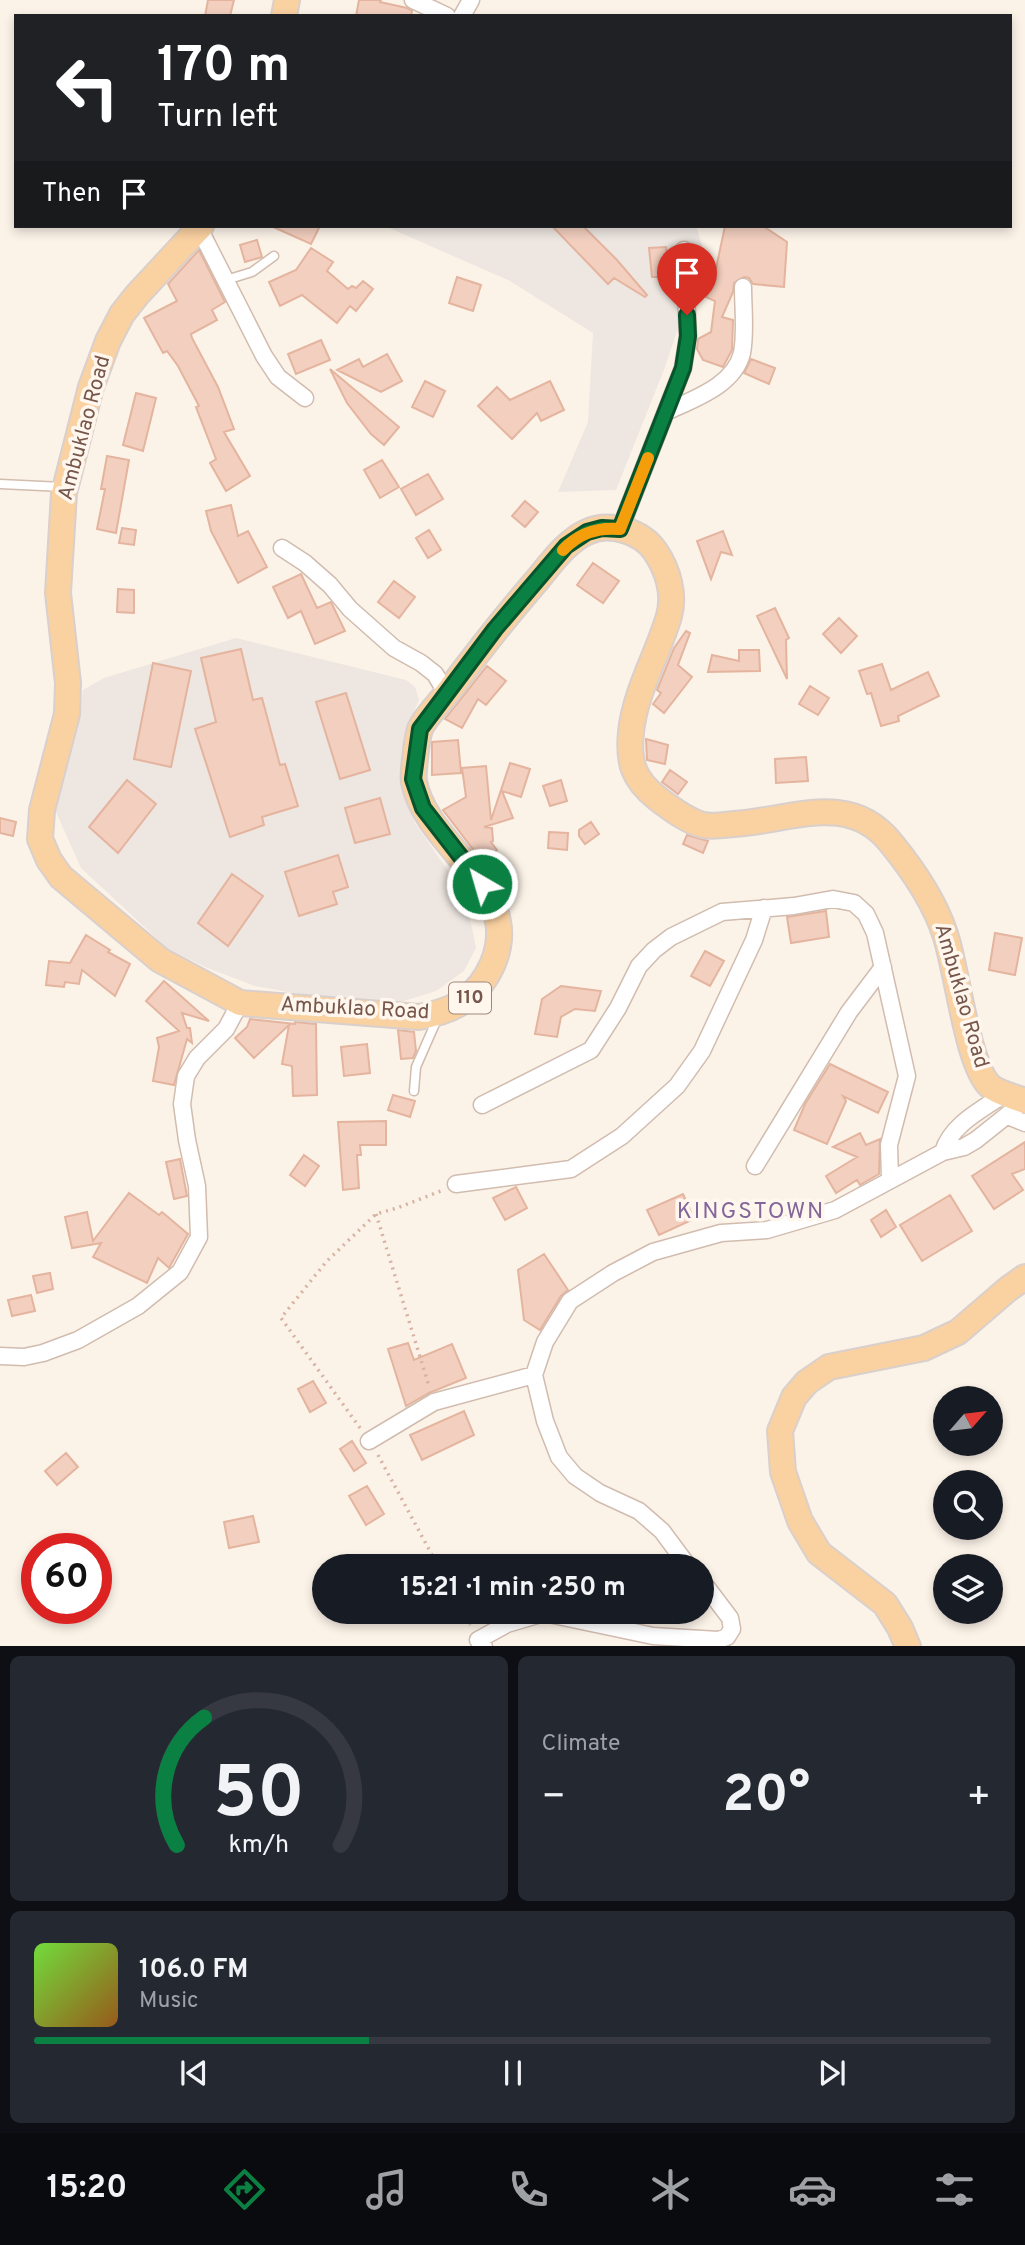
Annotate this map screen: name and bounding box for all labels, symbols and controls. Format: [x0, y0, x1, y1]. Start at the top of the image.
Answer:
text: 170 m [157, 37, 290, 99]
icon: left [42, 42, 133, 133]
text: Turn left [157, 98, 278, 138]
icon: arrive [115, 175, 153, 213]
text: Then [42, 178, 101, 211]
pin [657, 243, 717, 315]
icon: arrive [668, 254, 706, 292]
street label: Ambuklao Road [53, 353, 117, 503]
position arrow [445, 847, 519, 921]
street label: Ambuklao Road [927, 921, 995, 1071]
road number: 110 [449, 982, 491, 1014]
street label: Ambuklao Road [280, 992, 430, 1026]
district label: KINGSTOWN [677, 1198, 825, 1227]
north arrow [933, 1386, 1003, 1456]
map controls [933, 1386, 1003, 1624]
button: search [933, 1470, 1003, 1540]
speed limit sign: 60 [21, 1533, 112, 1624]
button: layers [933, 1554, 1003, 1624]
text: 15:21 · 1 min · 250 m [400, 1572, 626, 1605]
text: Climate [542, 1730, 620, 1759]
text: 50 [213, 1751, 305, 1843]
text: 20° [722, 1764, 810, 1830]
text: − [542, 1774, 566, 1823]
text: + [966, 1774, 991, 1823]
text: km/h [228, 1829, 289, 1861]
text: 106.0 FM [139, 1954, 248, 1987]
text: Music [139, 1987, 199, 2016]
icon: previous [175, 2054, 213, 2092]
icon: pause [494, 2054, 532, 2092]
icon: next [813, 2054, 851, 2092]
icon: directions [220, 2165, 269, 2214]
icon: music [362, 2165, 411, 2214]
icon: phone [504, 2165, 553, 2214]
icon: climate [646, 2165, 695, 2214]
icon: car [788, 2165, 837, 2214]
icon: filters [930, 2165, 979, 2214]
text: 15:20 [46, 2169, 127, 2209]

